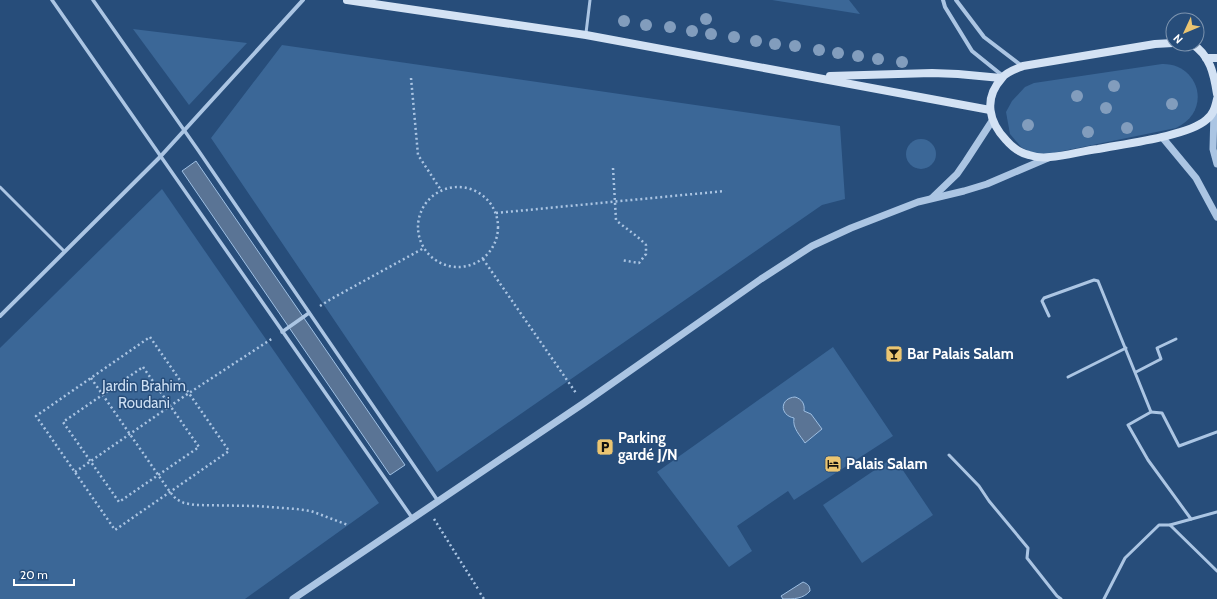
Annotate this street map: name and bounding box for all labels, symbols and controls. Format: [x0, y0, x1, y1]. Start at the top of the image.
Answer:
north arrow [1165, 12, 1205, 52]
text: N [1170, 31, 1186, 47]
bar icon: Bar Palais Salam [884, 344, 904, 364]
place label: Bar Palais Salam [907, 345, 1014, 363]
park label: Jardin Brahim Roudani [101, 377, 186, 412]
place label: Parking gardé J/N [618, 429, 678, 464]
parking icon: Parking gardé J/N [595, 437, 615, 457]
hotel icon: Palais Salam [823, 454, 843, 474]
place label: Palais Salam [846, 455, 928, 473]
scale bar [14, 561, 74, 587]
text: 20 m [20, 567, 48, 582]

